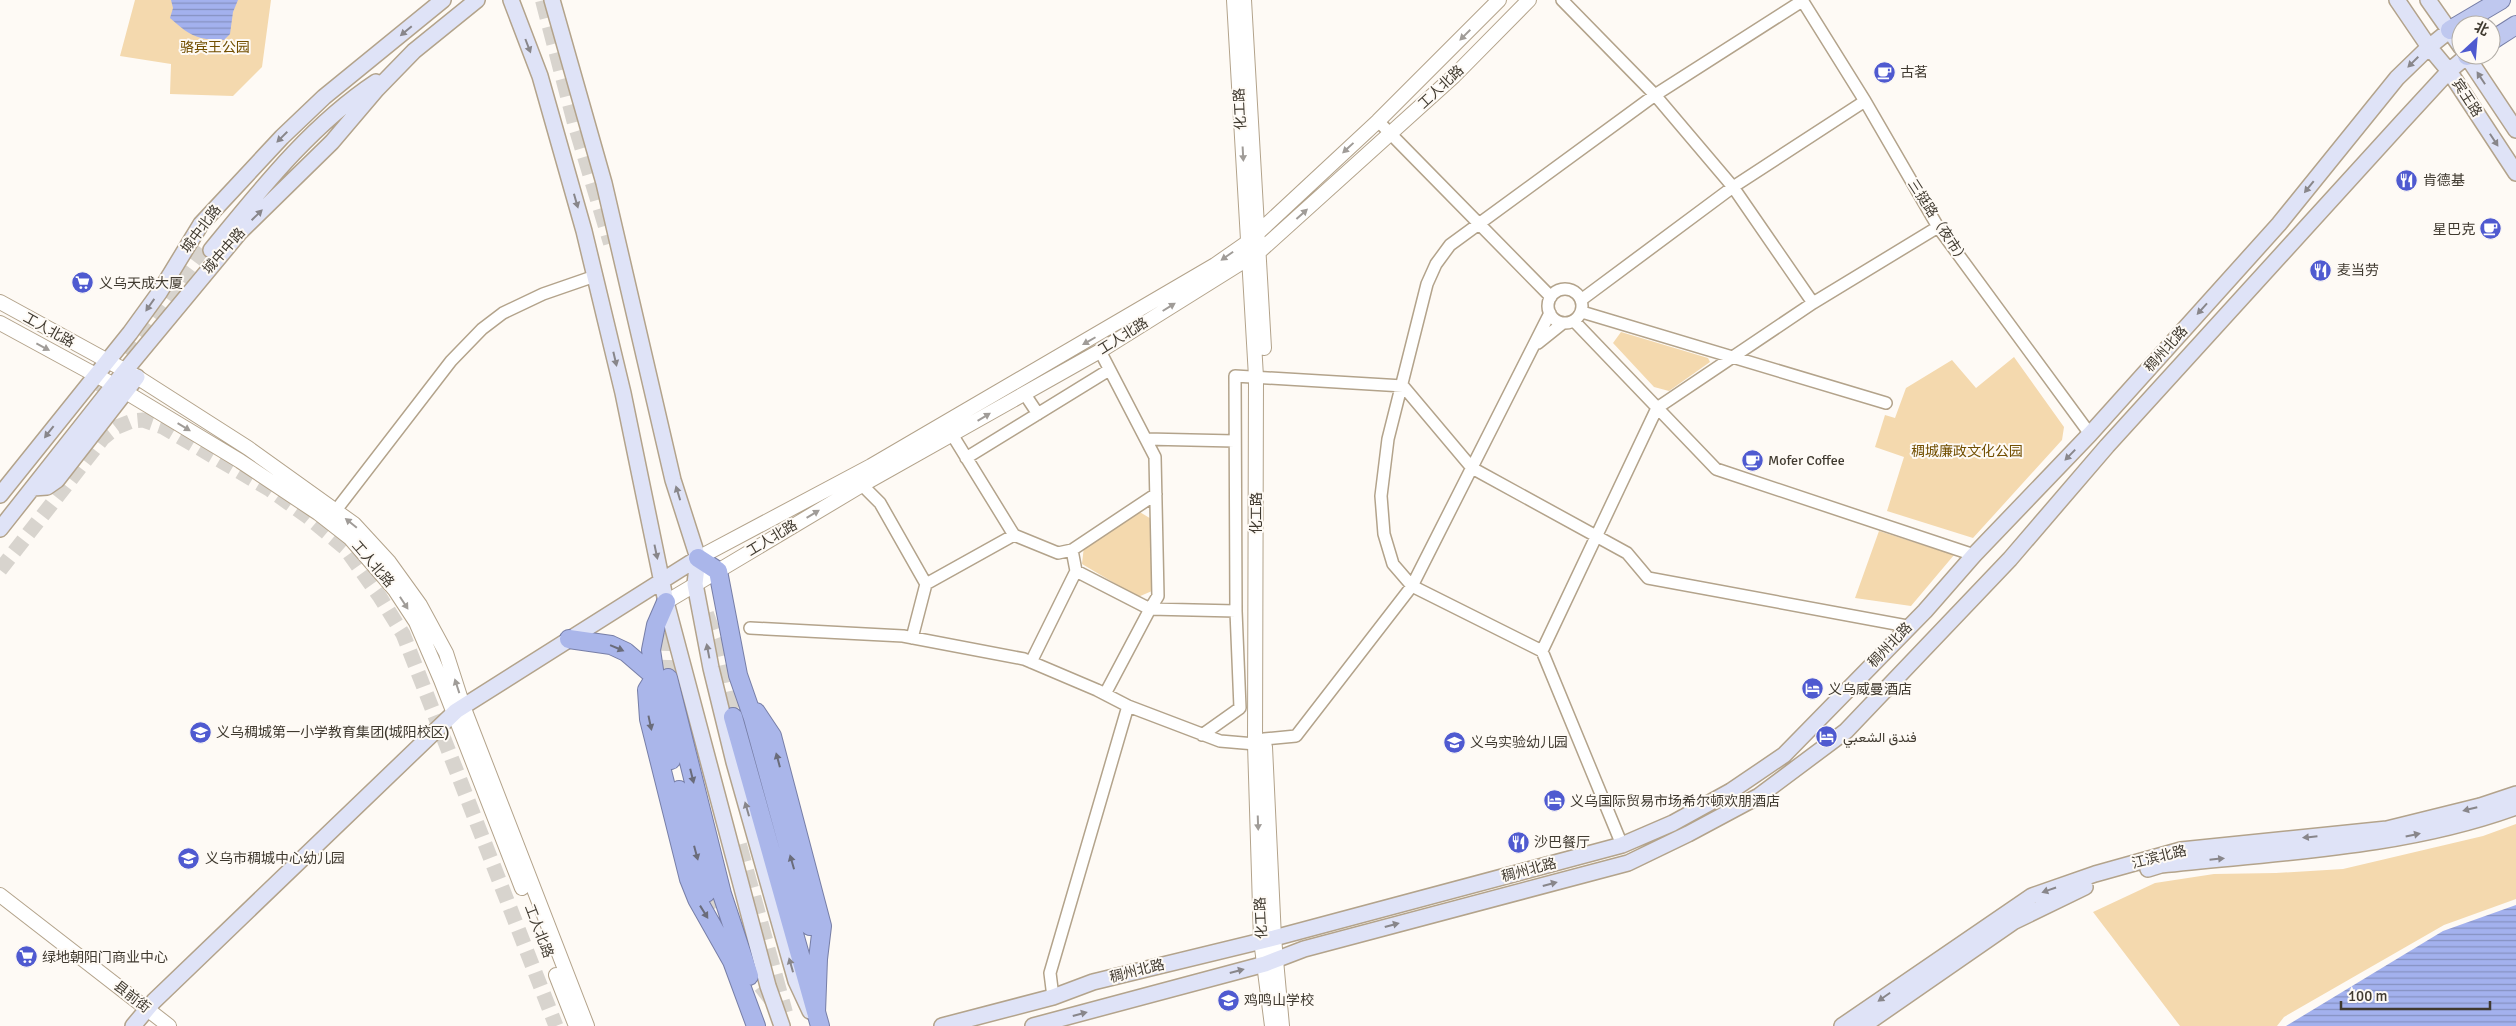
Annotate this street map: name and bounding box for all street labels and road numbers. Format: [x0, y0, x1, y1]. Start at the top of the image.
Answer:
street label: 工人北路 [1415, 62, 1467, 112]
street label: 宾王路 [2448, 76, 2486, 120]
street label: 化工路 [1230, 88, 1250, 130]
street label: 三挺路（夜市） [1904, 176, 1972, 268]
street label: 城中北路 [177, 202, 225, 256]
street label: 城中中路 [199, 224, 249, 278]
street label: 工人北路 [20, 309, 78, 351]
street label: 工人北路 [1095, 314, 1151, 358]
street label: 稠州北路 [2141, 323, 2191, 375]
street label: 化工路 [1248, 492, 1265, 534]
street label: 工人北路 [744, 516, 800, 560]
street label: 工人北路 [348, 537, 398, 591]
street label: 稠州北路 [1864, 619, 1916, 671]
street label: 江滨北路 [2130, 842, 2188, 872]
street label: 稠州北路 [1500, 855, 1558, 885]
street label: 化工路 [1251, 897, 1271, 939]
street label: 工人北路 [521, 902, 557, 960]
street label: 稠州北路 [1108, 956, 1166, 986]
street label: 县前街 [110, 977, 154, 1017]

